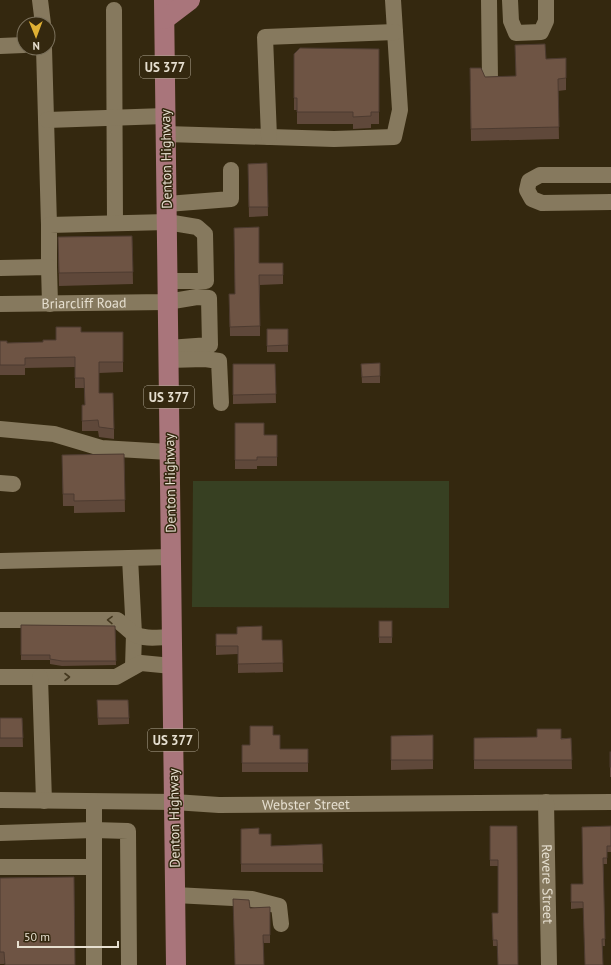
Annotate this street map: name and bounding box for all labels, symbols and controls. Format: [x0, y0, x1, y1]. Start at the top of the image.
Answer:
north arrow [16, 16, 56, 56]
text: N [32, 39, 40, 53]
road number: US 377 [140, 56, 190, 78]
street label: Denton Highway [156, 109, 176, 209]
street label: Briarcliff Road [41, 293, 127, 313]
road number: US 377 [144, 386, 194, 408]
street label: Denton Highway [160, 433, 180, 533]
one-way arrow [107, 616, 113, 625]
one-way arrow [64, 673, 70, 681]
road number: US 377 [148, 729, 198, 751]
street label: Denton Highway [164, 768, 184, 868]
street label: Webster Street [262, 795, 350, 814]
street label: Revere Street [538, 844, 557, 924]
scale bar [18, 923, 118, 949]
text: 50 m [24, 929, 50, 944]

